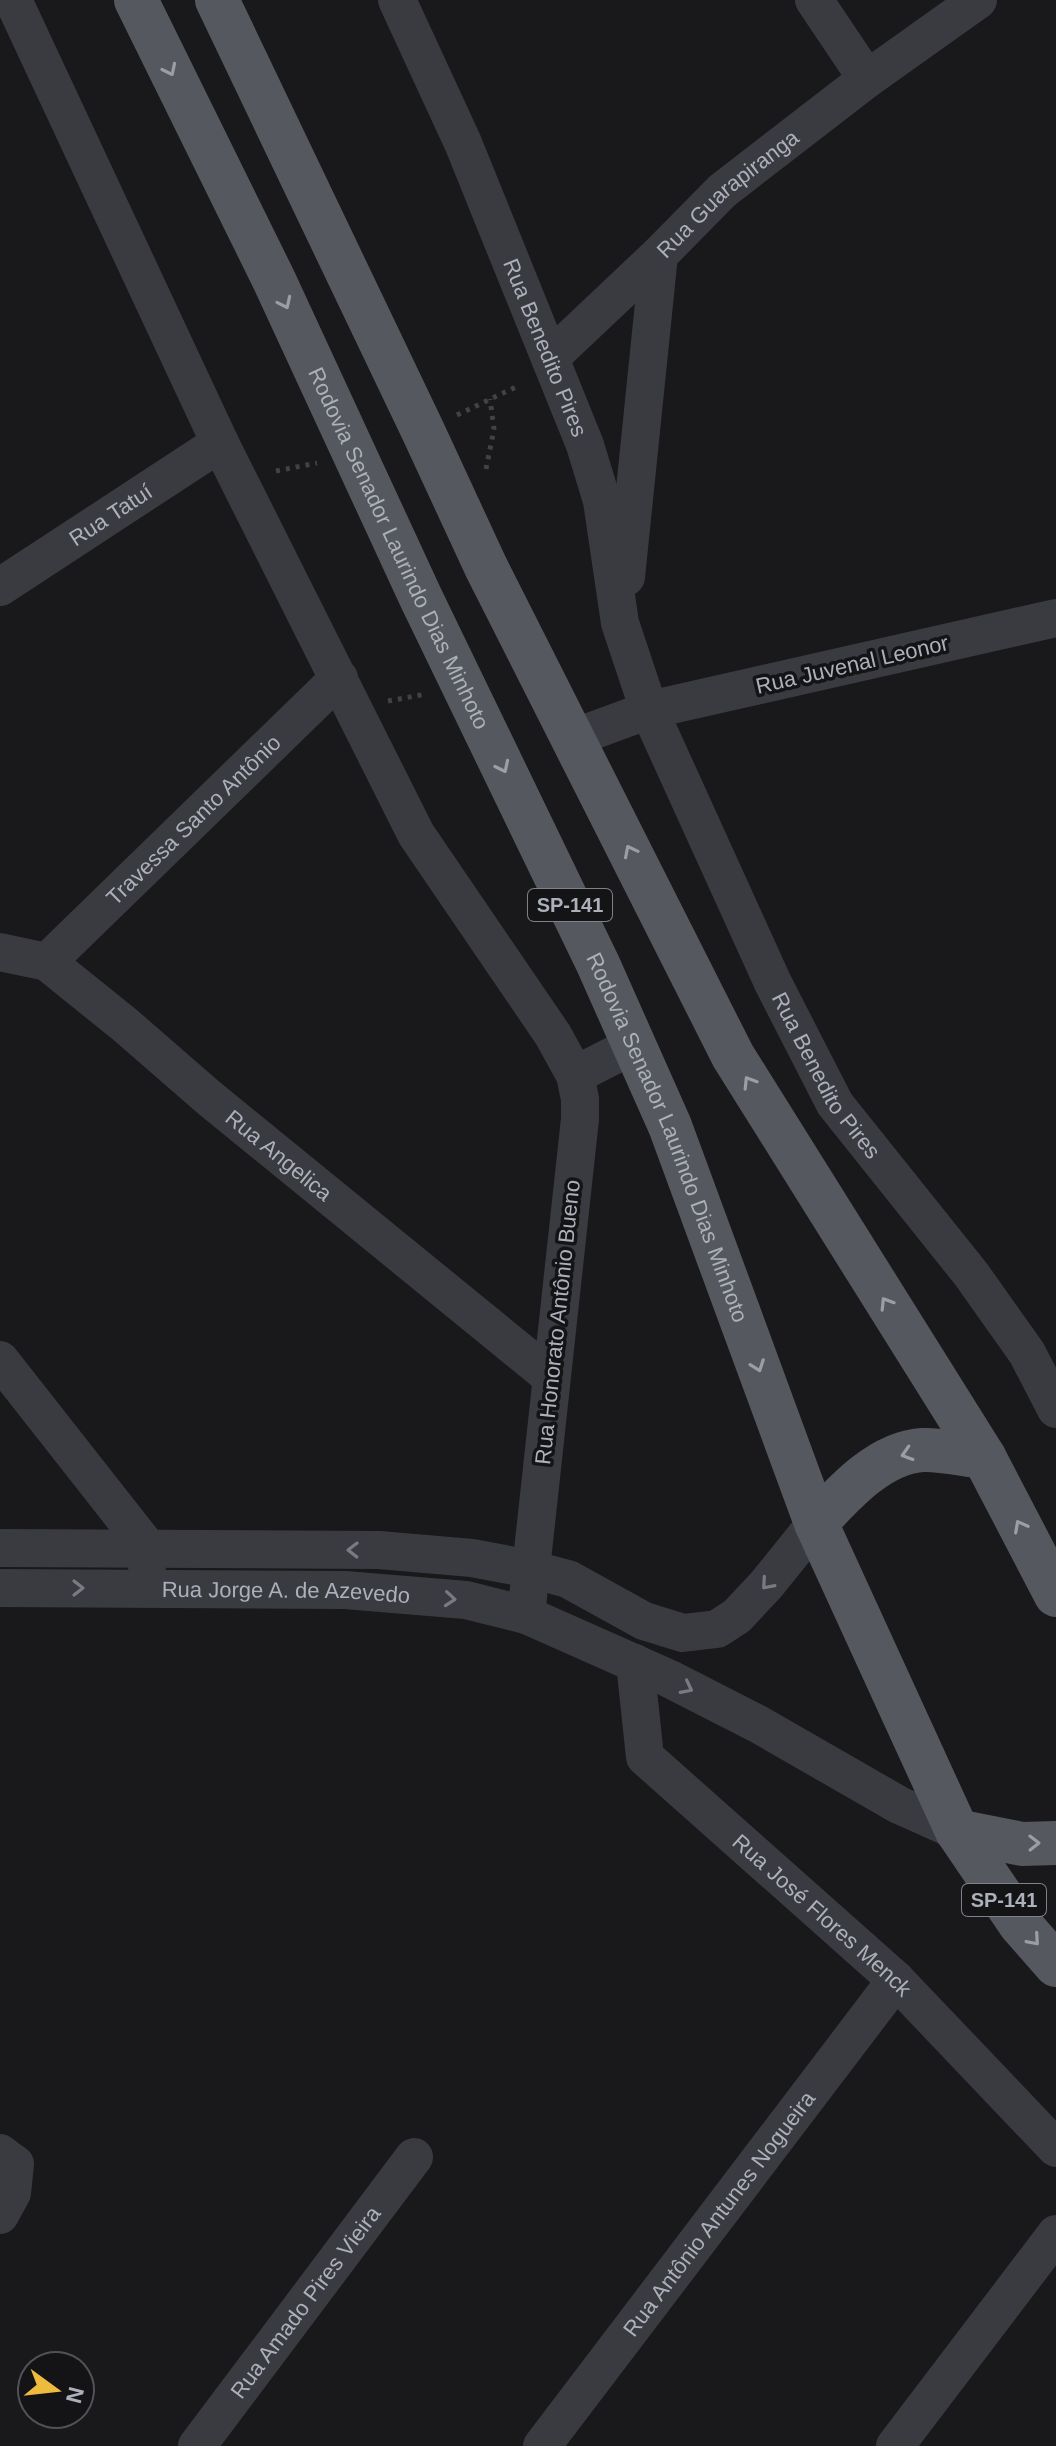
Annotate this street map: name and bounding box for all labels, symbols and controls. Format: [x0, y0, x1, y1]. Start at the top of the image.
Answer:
one-way arrow [160, 61, 176, 76]
street label: Rua Guarapiranga [652, 124, 804, 263]
street label: Rua Benedito Pires [498, 255, 592, 440]
one-way arrow [275, 295, 291, 310]
street label: Rodovia Senador Laurindo Dias Minhoto [303, 363, 494, 733]
street label: Rua Tatuí [65, 479, 157, 551]
street label: Rua Juvenal Leonor [753, 630, 951, 699]
street label: Travessa Santo Antônio [101, 730, 286, 910]
one-way arrow [493, 758, 509, 773]
one-way arrow [625, 845, 640, 860]
road number: SP-141 [528, 889, 612, 921]
street label: Rodovia Senador Laurindo Dias Minhoto [581, 949, 753, 1326]
street label: Rua Benedito Pires [767, 988, 885, 1164]
one-way arrow [744, 1077, 759, 1091]
street label: Rua Angelica [221, 1105, 338, 1207]
street label: Rua Honorato Antônio Bueno [530, 1178, 585, 1466]
one-way arrow [881, 1297, 896, 1312]
one-way arrow [748, 1358, 765, 1372]
one-way arrow [900, 1445, 914, 1461]
one-way arrow [1014, 1520, 1029, 1535]
one-way arrow [346, 1541, 359, 1559]
one-way arrow [762, 1574, 777, 1589]
street label: Rua Jorge A. de Azevedo [162, 1577, 411, 1608]
one-way arrow [72, 1579, 85, 1597]
one-way arrow [444, 1590, 457, 1607]
one-way arrow [679, 1678, 694, 1694]
street label: Rua José Flores Menck [727, 1829, 917, 2002]
one-way arrow [1028, 1835, 1041, 1852]
road number: SP-141 [962, 1884, 1046, 1916]
one-way arrow [1025, 1931, 1039, 1946]
street label: Rua Antônio Antunes Nogueira [618, 2086, 821, 2341]
street label: Rua Amado Pires Vieira [225, 2201, 386, 2403]
north arrow [16, 2350, 96, 2430]
text: N [61, 2384, 89, 2406]

